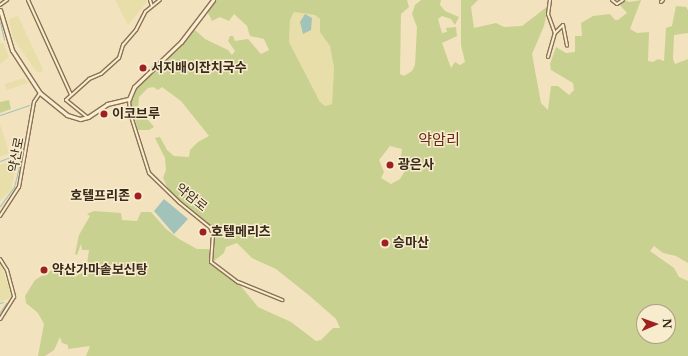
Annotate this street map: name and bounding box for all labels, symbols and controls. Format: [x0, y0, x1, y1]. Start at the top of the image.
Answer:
place label: 서지배이잔치국수 [151, 60, 247, 76]
marker: 서지배이잔치국수 [138, 63, 148, 73]
place label: 이코브루 [112, 106, 160, 122]
marker: 이코브루 [99, 109, 109, 119]
district label: 약암리 [418, 131, 460, 149]
street label: 약산로 [6, 136, 28, 174]
place label: 광은사 [398, 157, 434, 173]
marker: 광은사 [385, 160, 395, 170]
street label: 약암로 [172, 181, 210, 215]
place label: 호텔프리존 [70, 188, 130, 204]
marker: 호텔프리존 [133, 191, 143, 201]
place label: 호텔메리츠 [211, 224, 271, 240]
marker: 호텔메리츠 [198, 227, 208, 237]
place label: 승마산 [393, 235, 429, 251]
marker: 승마산 [380, 238, 390, 248]
place label: 약산가마솥보신탕 [52, 262, 148, 278]
marker: 약산가마솥보신탕 [39, 265, 49, 275]
north arrow [636, 304, 676, 344]
text: N [660, 318, 674, 329]

